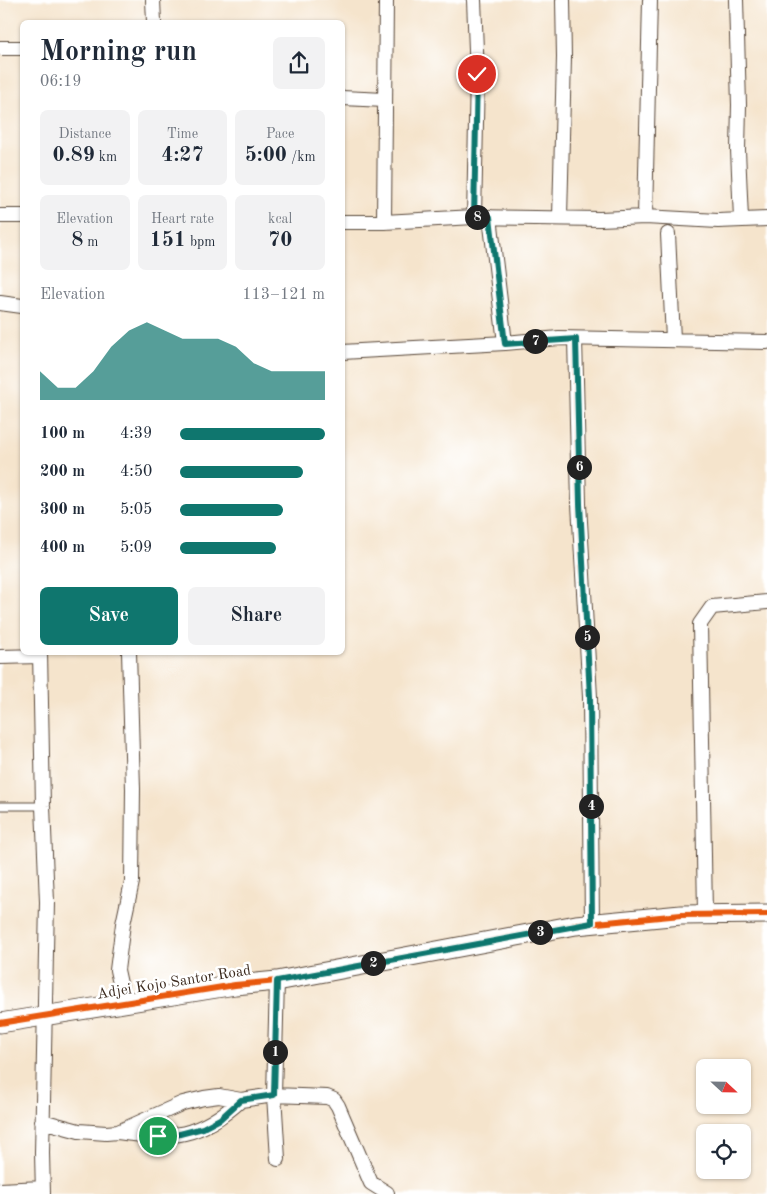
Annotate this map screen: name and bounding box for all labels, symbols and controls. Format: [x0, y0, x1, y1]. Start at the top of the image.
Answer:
button: share [273, 37, 325, 89]
text: Morning run [40, 39, 197, 67]
pin [456, 53, 498, 95]
icon: check [463, 60, 491, 88]
text: 06:19 [40, 74, 82, 90]
text: Distance [58, 127, 111, 141]
text: Time [167, 127, 198, 141]
text: Pace [266, 127, 294, 141]
text: 0.89 [52, 145, 95, 166]
text: 4:27 [161, 145, 204, 166]
text: 5:00 [245, 145, 287, 166]
text: km [95, 150, 117, 164]
text: /km [287, 150, 316, 164]
pin: 8 [464, 204, 490, 230]
text: 8 [473, 210, 482, 224]
text: Elevation [56, 212, 113, 226]
text: Heart rate [151, 212, 214, 226]
text: kcal [268, 212, 292, 226]
text: 8 [71, 230, 83, 251]
text: 151 [149, 230, 186, 251]
text: 70 [268, 230, 292, 251]
text: m [83, 235, 98, 249]
text: bpm [186, 235, 216, 249]
text: Elevation [40, 287, 105, 303]
text: 113–121 m [242, 287, 325, 303]
pin: 7 [522, 328, 548, 354]
text: 7 [531, 334, 540, 348]
text: 100 m [40, 426, 85, 442]
text: 4:39 [120, 426, 152, 442]
pin: 6 [566, 454, 592, 480]
text: 6 [575, 460, 584, 474]
text: 200 m [40, 464, 85, 480]
text: 4:50 [120, 464, 152, 480]
text: 300 m [40, 502, 85, 518]
text: 5:05 [120, 502, 152, 518]
text: 400 m [40, 540, 85, 556]
text: 5:09 [120, 540, 152, 556]
button: Save [40, 587, 178, 645]
button: Share [188, 587, 325, 645]
pin: 5 [574, 624, 600, 650]
text: 5 [583, 630, 592, 644]
pin: 4 [578, 794, 604, 818]
text: 4 [587, 799, 596, 813]
pin: 3 [528, 920, 552, 944]
text: 3 [536, 925, 545, 939]
pin: 2 [360, 950, 386, 976]
text: 2 [369, 956, 378, 970]
street label: Adjei Kojo Santor Road [96, 963, 252, 1003]
pin: 1 [262, 1040, 288, 1064]
text: 1 [271, 1045, 280, 1059]
north arrow [696, 1059, 751, 1114]
map controls [696, 1059, 751, 1179]
pin [137, 1115, 179, 1157]
icon: arrive [144, 1122, 172, 1150]
button: locate [696, 1124, 751, 1179]

